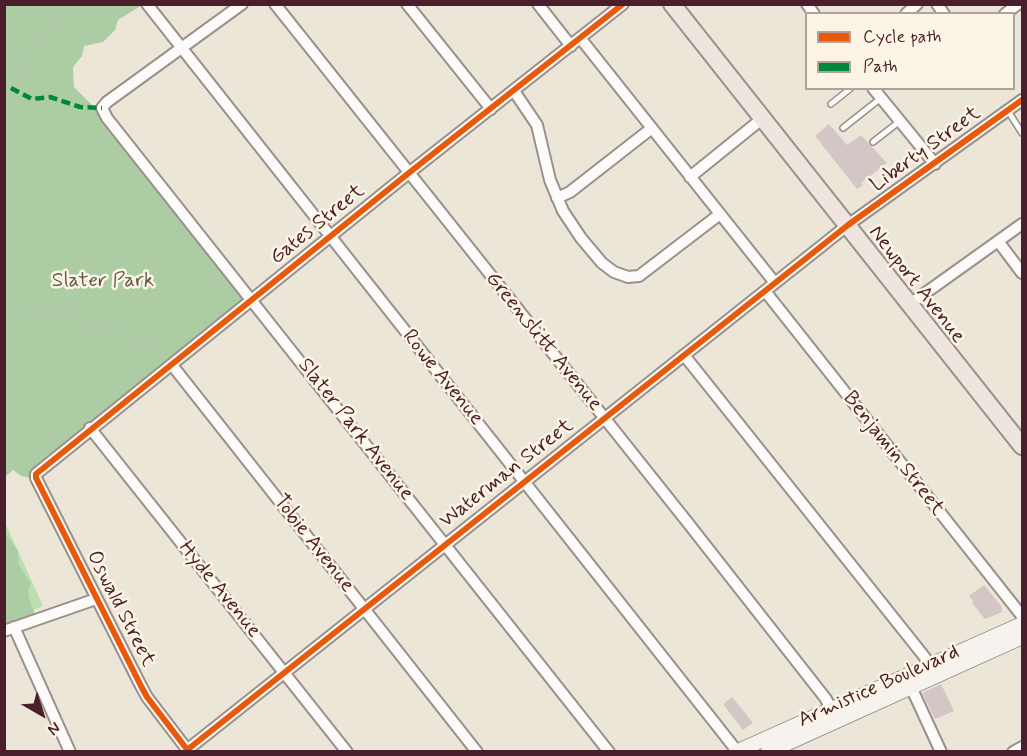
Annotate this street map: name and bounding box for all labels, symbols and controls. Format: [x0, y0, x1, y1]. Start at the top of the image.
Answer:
legend [805, 12, 1015, 90]
text: Cycle path [863, 25, 941, 49]
text: Path [863, 55, 898, 79]
street label: Liberty Street [866, 102, 986, 198]
street label: Gates Street [266, 179, 370, 271]
street label: Newport Avenue [862, 221, 970, 349]
street label: Greenslitt Avenue [479, 267, 607, 417]
park label: Slater Park [52, 269, 154, 295]
street label: Rowe Avenue [396, 325, 488, 431]
street label: Slater Park Avenue [292, 354, 418, 506]
street label: Benjamin Street [837, 387, 949, 521]
street label: Waterman Street [435, 414, 579, 534]
street label: Tobie Avenue [267, 490, 359, 598]
street label: Hyde Avenue [172, 537, 266, 643]
street label: Oswald Street [80, 547, 160, 671]
street label: Armistice Boulevard [794, 640, 964, 734]
north arrow [12, 684, 72, 744]
text: N [43, 717, 64, 740]

